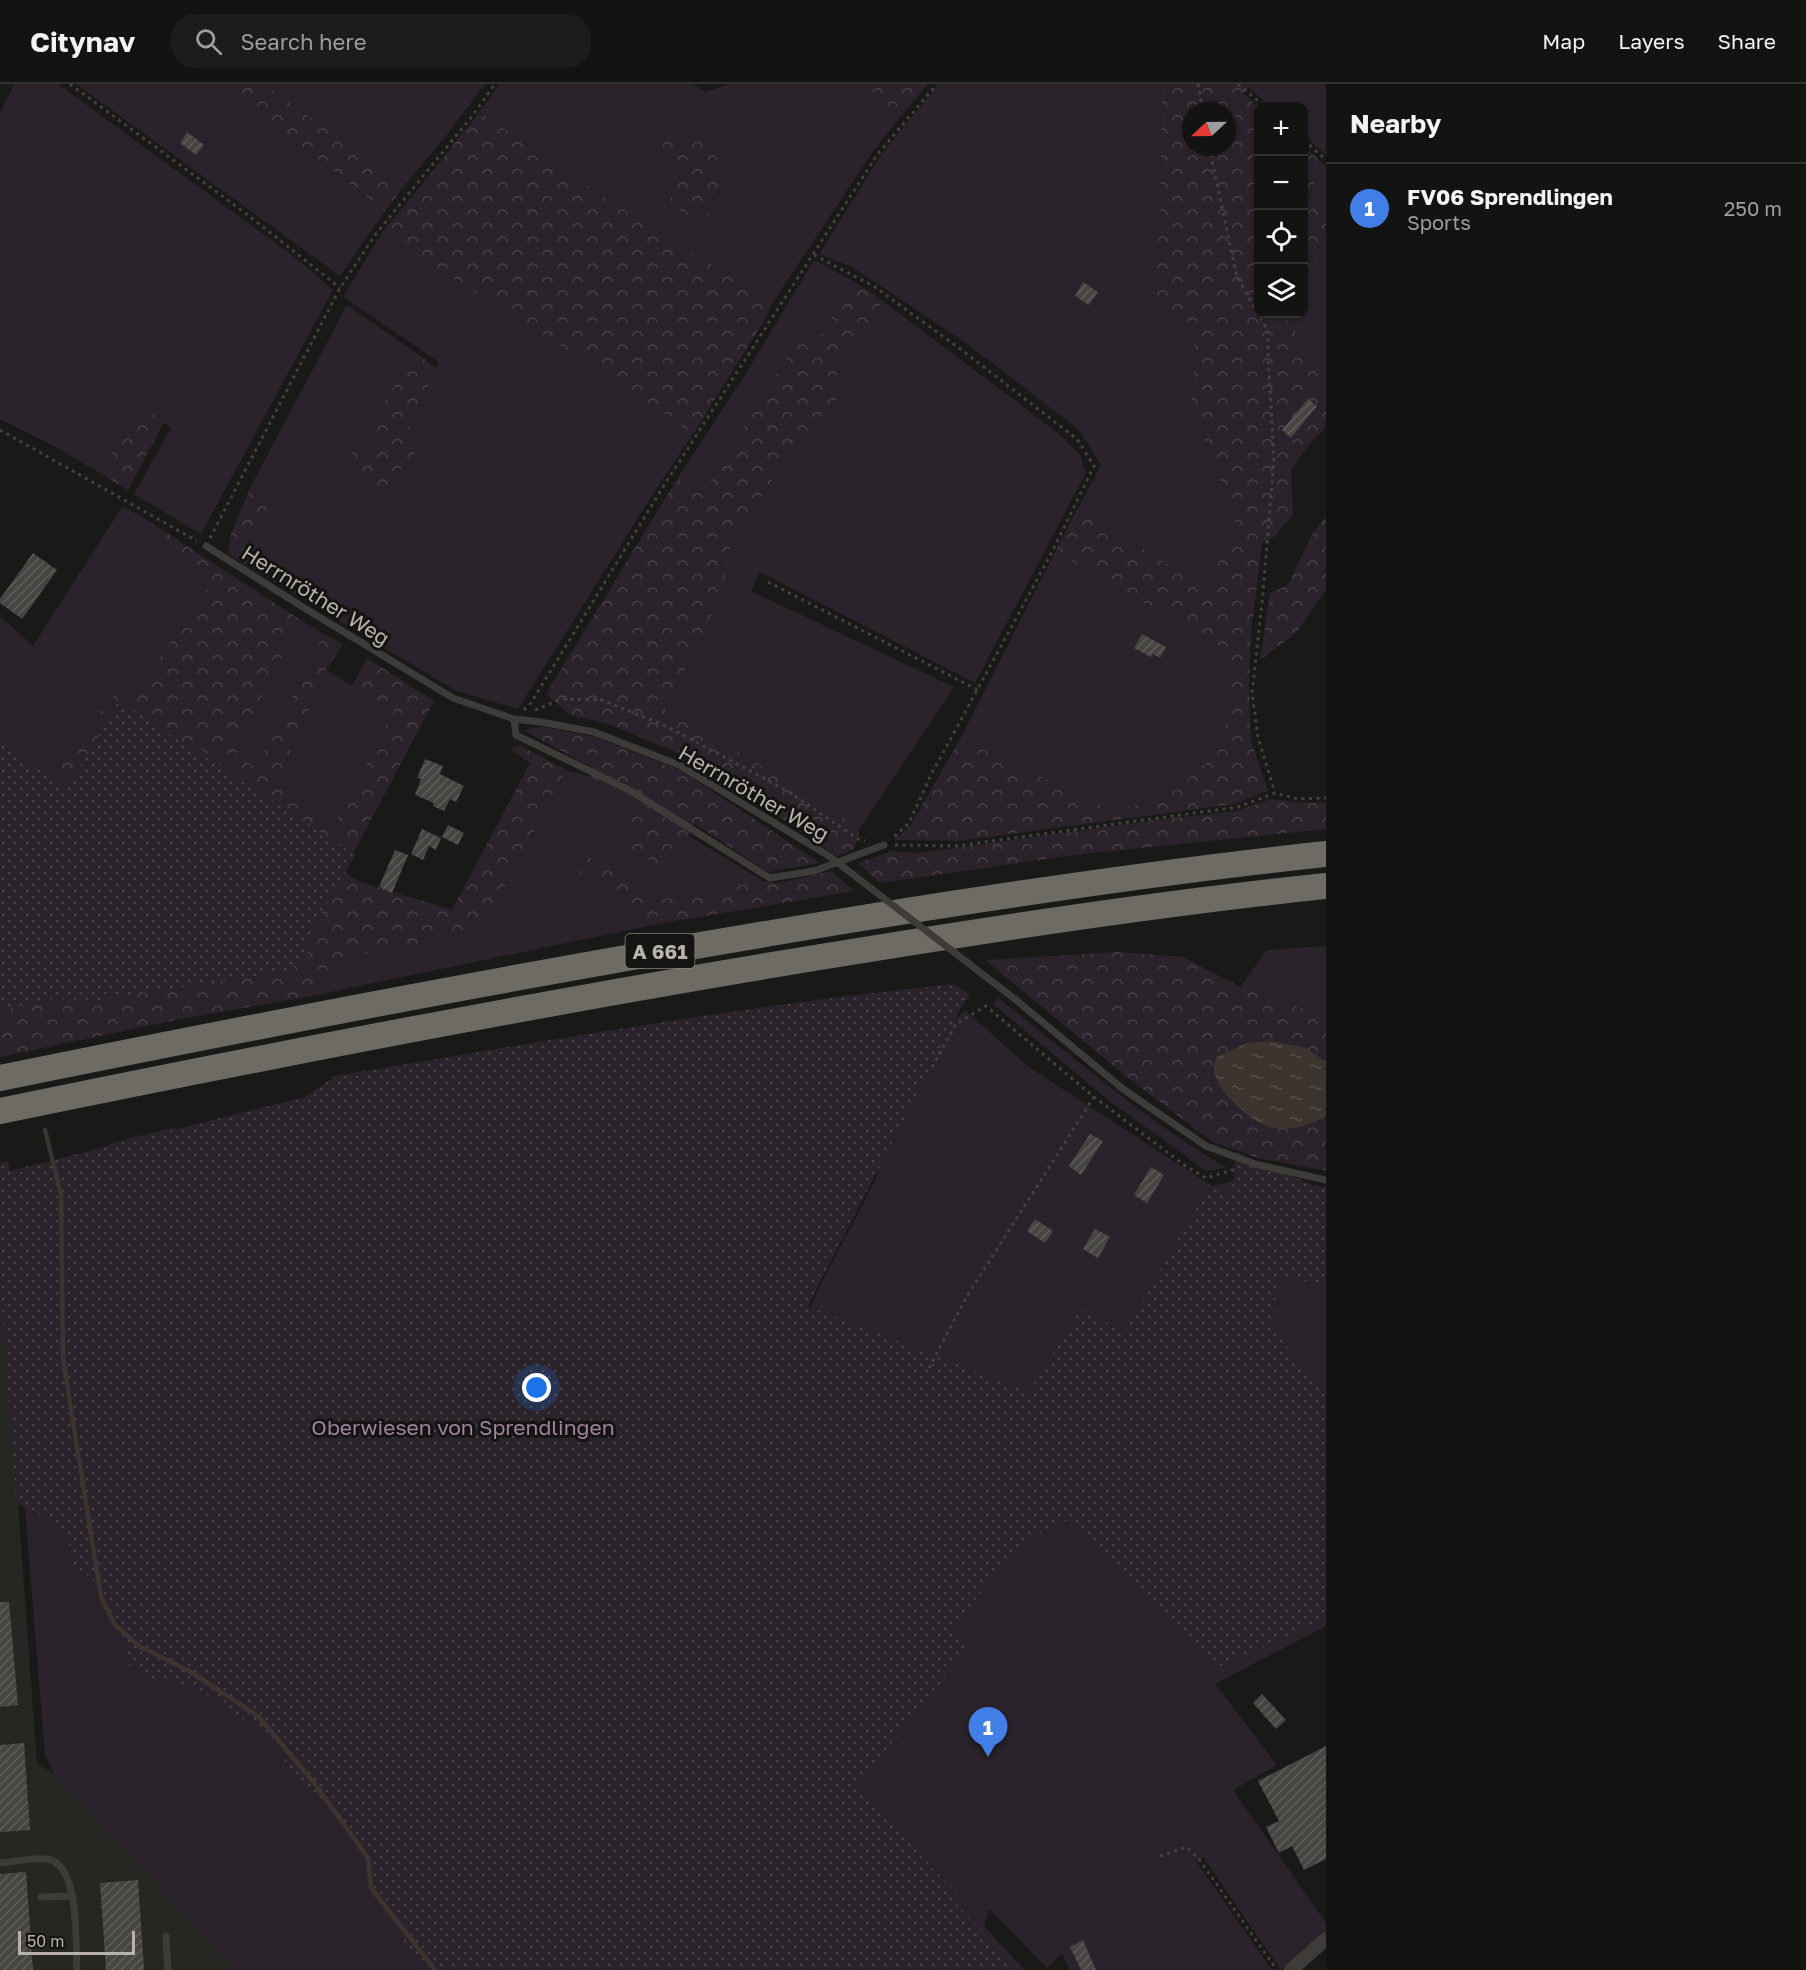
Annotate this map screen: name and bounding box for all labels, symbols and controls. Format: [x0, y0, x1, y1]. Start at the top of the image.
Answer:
search box [171, 14, 591, 68]
text: Citynav [30, 25, 135, 58]
icon: search [192, 25, 225, 58]
text: Search here [240, 28, 366, 55]
text: Map [1542, 28, 1585, 54]
text: Layers [1618, 28, 1685, 54]
text: Share [1718, 28, 1776, 54]
north arrow [1182, 102, 1236, 156]
map controls [1254, 102, 1308, 318]
button: + [1254, 102, 1308, 156]
text: Nearby [1350, 108, 1441, 139]
button: − [1254, 156, 1308, 210]
text: FV06 Sprendlingen [1407, 183, 1613, 210]
text: 1 [1364, 196, 1375, 220]
text: 250 m [1724, 196, 1782, 220]
button: locate [1254, 210, 1308, 264]
text: Sports [1407, 210, 1471, 234]
button: layers [1254, 264, 1308, 318]
street label: Herrnröther Weg [237, 539, 395, 651]
street label: Herrnröther Weg [674, 739, 834, 847]
road number: A 661 [626, 934, 694, 968]
your location [522, 1373, 551, 1402]
park label: Oberwiesen von Sprendlingen [311, 1414, 615, 1440]
pin: 1 [968, 1708, 1008, 1757]
scale bar [18, 1928, 135, 1956]
text: 50 m [27, 1931, 64, 1951]

